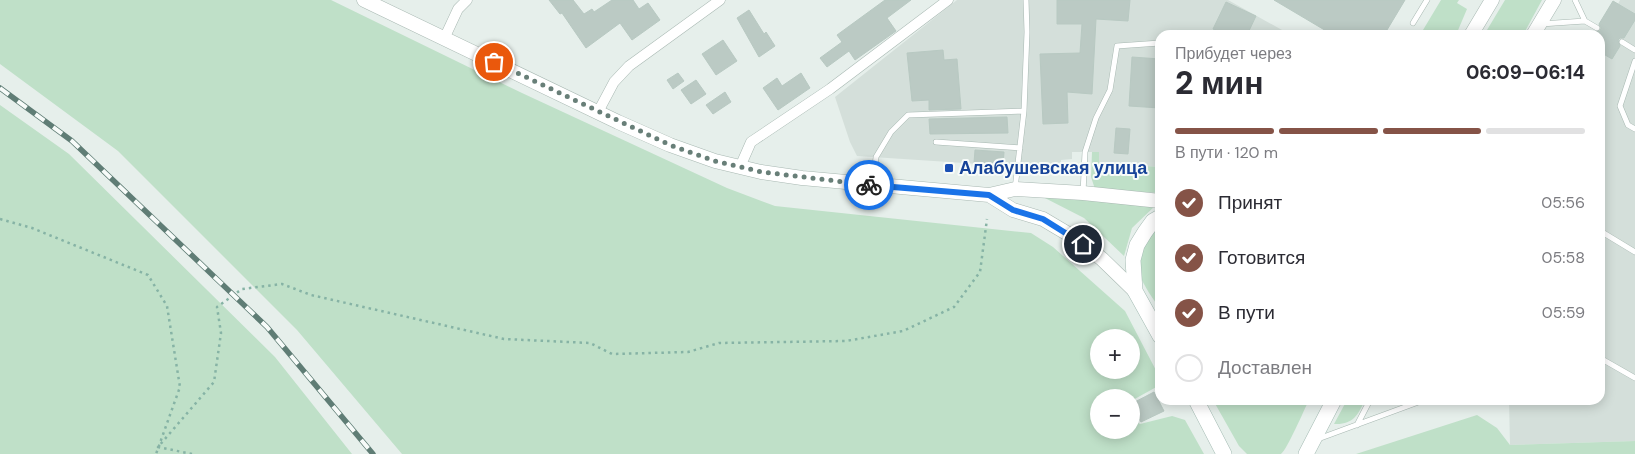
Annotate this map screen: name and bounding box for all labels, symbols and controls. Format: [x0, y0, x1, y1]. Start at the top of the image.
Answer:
pin [473, 41, 515, 83]
text: Прибудет через [1175, 43, 1292, 64]
icon: bag [480, 48, 508, 76]
text: 06:09–06:14 [1466, 60, 1585, 85]
text: 2 мин [1175, 62, 1264, 104]
text: В пути · 120 m [1175, 142, 1278, 163]
place label: Алабушевская улица [959, 156, 1148, 180]
courier [844, 160, 894, 210]
marker: Алабушевская улица [943, 162, 955, 174]
icon: bike [855, 171, 883, 199]
icon: check [1175, 189, 1203, 217]
text: Принят [1218, 190, 1282, 215]
text: 05:56 [1541, 192, 1585, 213]
pin [1062, 223, 1104, 265]
icon: home [1069, 230, 1097, 258]
icon: check [1175, 244, 1203, 272]
text: Готовится [1218, 245, 1305, 270]
text: 05:58 [1542, 247, 1585, 268]
icon: check [1175, 299, 1203, 327]
text: В пути [1218, 300, 1275, 325]
text: 05:59 [1542, 302, 1585, 323]
map controls [1090, 329, 1140, 439]
button: + [1090, 329, 1140, 379]
text: Доставлен [1218, 355, 1312, 380]
button: − [1090, 389, 1140, 439]

